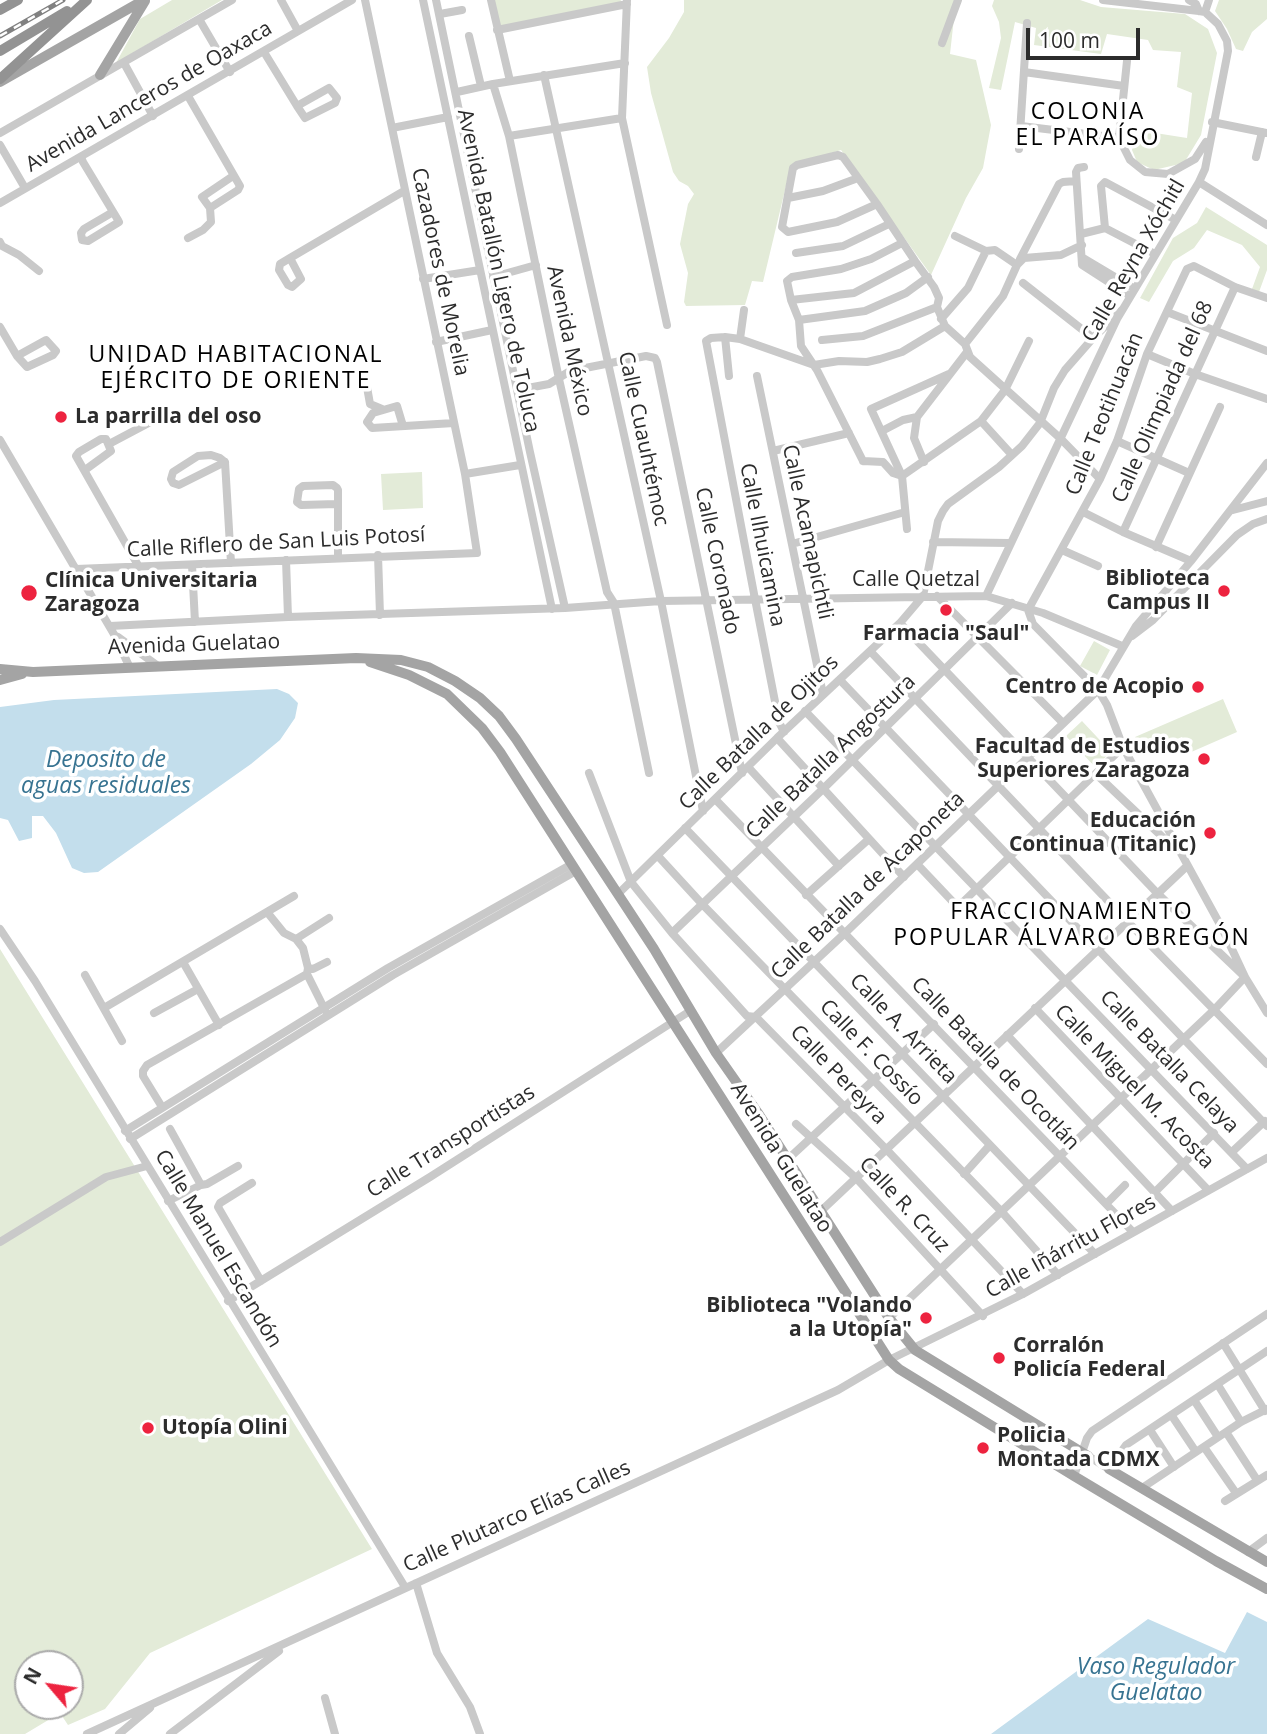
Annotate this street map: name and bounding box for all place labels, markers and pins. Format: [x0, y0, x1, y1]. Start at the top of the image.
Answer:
place label: La parrilla del oso [75, 404, 261, 430]
marker: La parrilla del oso [53, 409, 69, 425]
place label: Biblioteca Campus II [1105, 566, 1210, 616]
place label: Clínica Universitaria Zaragoza [45, 568, 258, 618]
marker: Clínica Universitaria Zaragoza [19, 583, 39, 603]
marker: Biblioteca Campus II [1216, 583, 1232, 599]
marker: Farmacia "Saul" [938, 602, 954, 618]
place label: Farmacia "Saul" [863, 621, 1029, 647]
place label: Centro de Acopio [1005, 674, 1184, 700]
marker: Centro de Acopio [1190, 679, 1206, 695]
place label: Facultad de Estudios Superiores Zaragoza [975, 734, 1190, 784]
marker: Facultad de Estudios Superiores Zaragoza [1196, 751, 1212, 767]
place label: Educación Continua (Titanic) [1009, 808, 1196, 858]
marker: Educación Continua (Titanic) [1202, 825, 1218, 841]
place label: Biblioteca "Volando a la Utopía" [706, 1293, 912, 1343]
marker: Biblioteca "Volando a la Utopía" [918, 1310, 934, 1326]
place label: Corralón Policía Federal [1013, 1333, 1166, 1383]
marker: Corralón Policía Federal [991, 1350, 1007, 1366]
place label: Utopía Olini [162, 1415, 288, 1441]
marker: Utopía Olini [140, 1420, 156, 1436]
place label: Policia Montada CDMX [997, 1423, 1160, 1473]
marker: Policia Montada CDMX [975, 1440, 991, 1456]

